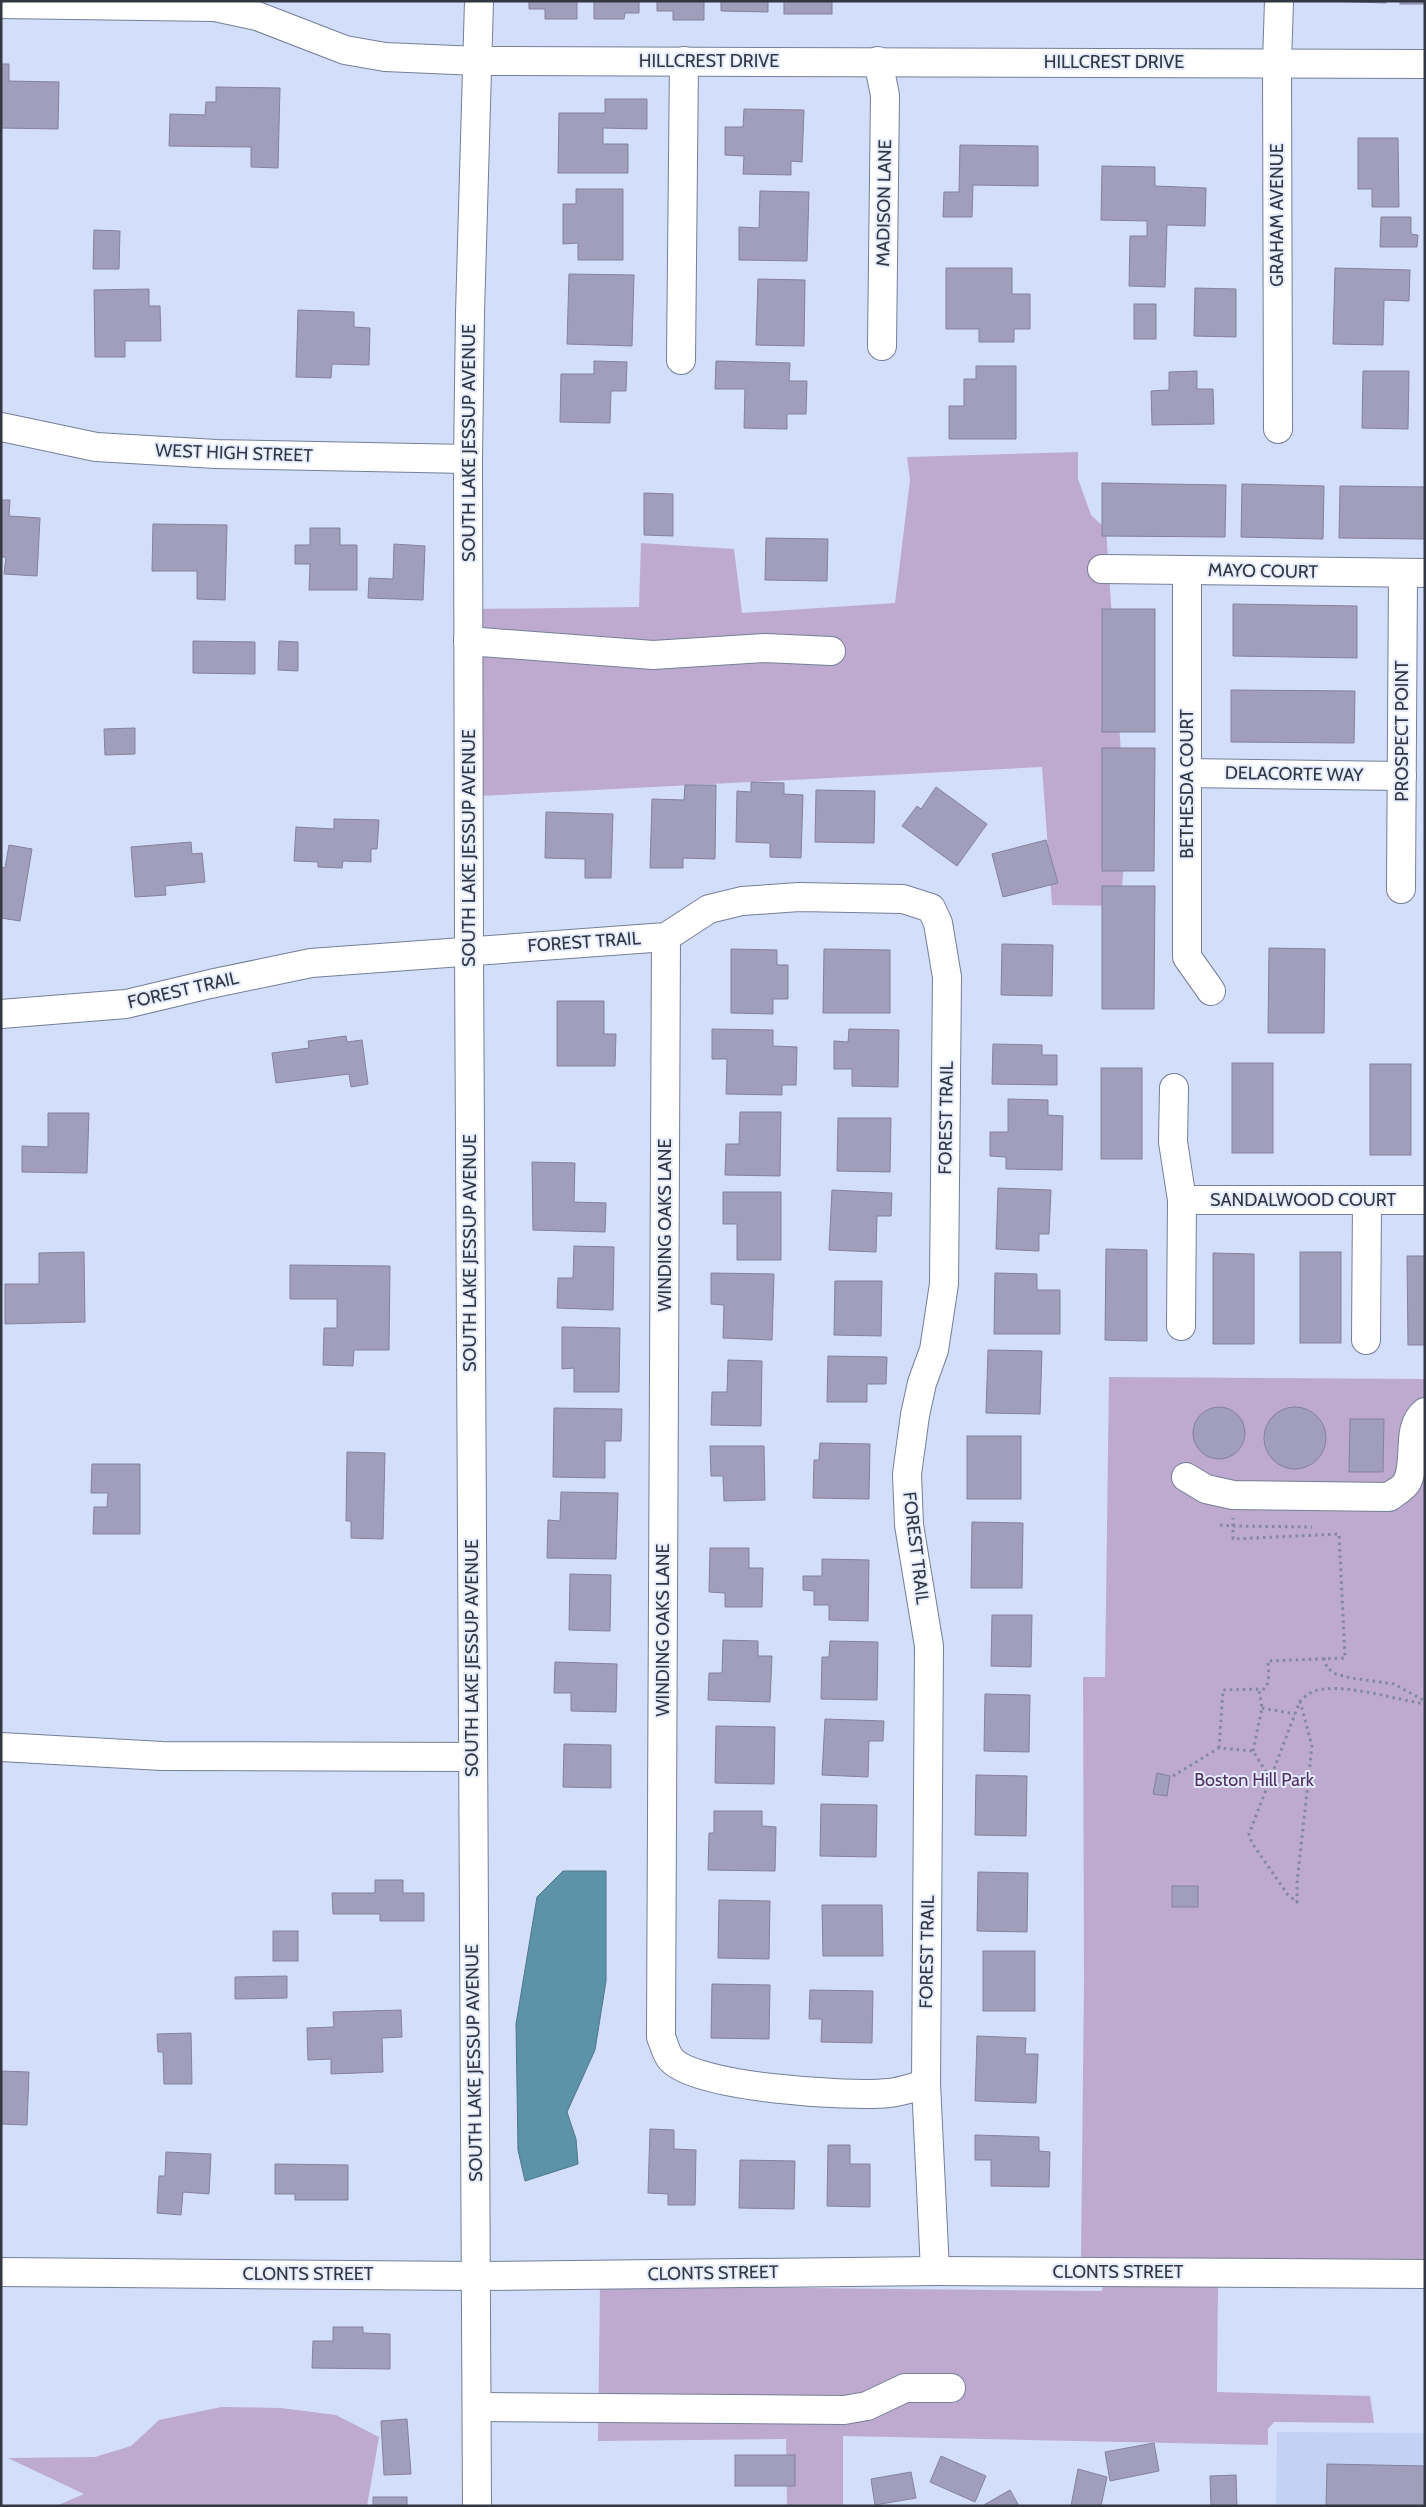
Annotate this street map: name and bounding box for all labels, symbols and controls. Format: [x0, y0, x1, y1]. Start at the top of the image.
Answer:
street label: HILLCREST DRIVE [639, 50, 779, 72]
street label: HILLCREST DRIVE [1044, 51, 1184, 73]
street label: MADISON LANE [872, 139, 896, 267]
street label: GRAHAM AVENUE [1266, 143, 1288, 287]
street label: SOUTH LAKE JESSUP AVENUE [458, 324, 480, 562]
street label: WEST HIGH STREET [155, 439, 314, 467]
street label: MAYO COURT [1208, 559, 1319, 583]
street label: PROSPECT POINT [1391, 660, 1413, 802]
street label: BETHESDA COURT [1176, 709, 1198, 859]
street label: SOUTH LAKE JESSUP AVENUE [458, 729, 480, 967]
street label: DELACORTE WAY [1225, 762, 1364, 786]
street label: FOREST TRAIL [527, 927, 641, 957]
street label: FOREST TRAIL [125, 967, 241, 1013]
street label: FOREST TRAIL [934, 1061, 958, 1175]
street label: SOUTH LAKE JESSUP AVENUE [459, 1134, 481, 1372]
street label: WINDING OAKS LANE [654, 1139, 676, 1311]
street label: SANDALWOOD COURT [1210, 1189, 1396, 1211]
street label: FOREST TRAIL [898, 1490, 934, 1606]
street label: SOUTH LAKE JESSUP AVENUE [461, 1539, 483, 1777]
street label: WINDING OAKS LANE [652, 1544, 674, 1716]
park label: Boston Hill Park [1194, 1769, 1315, 1791]
street label: FOREST TRAIL [915, 1895, 939, 2009]
street label: SOUTH LAKE JESSUP AVENUE [461, 1944, 487, 2182]
street label: CLONTS STREET [647, 2261, 779, 2285]
street label: CLONTS STREET [1053, 2261, 1184, 2283]
street label: CLONTS STREET [243, 2263, 374, 2285]

